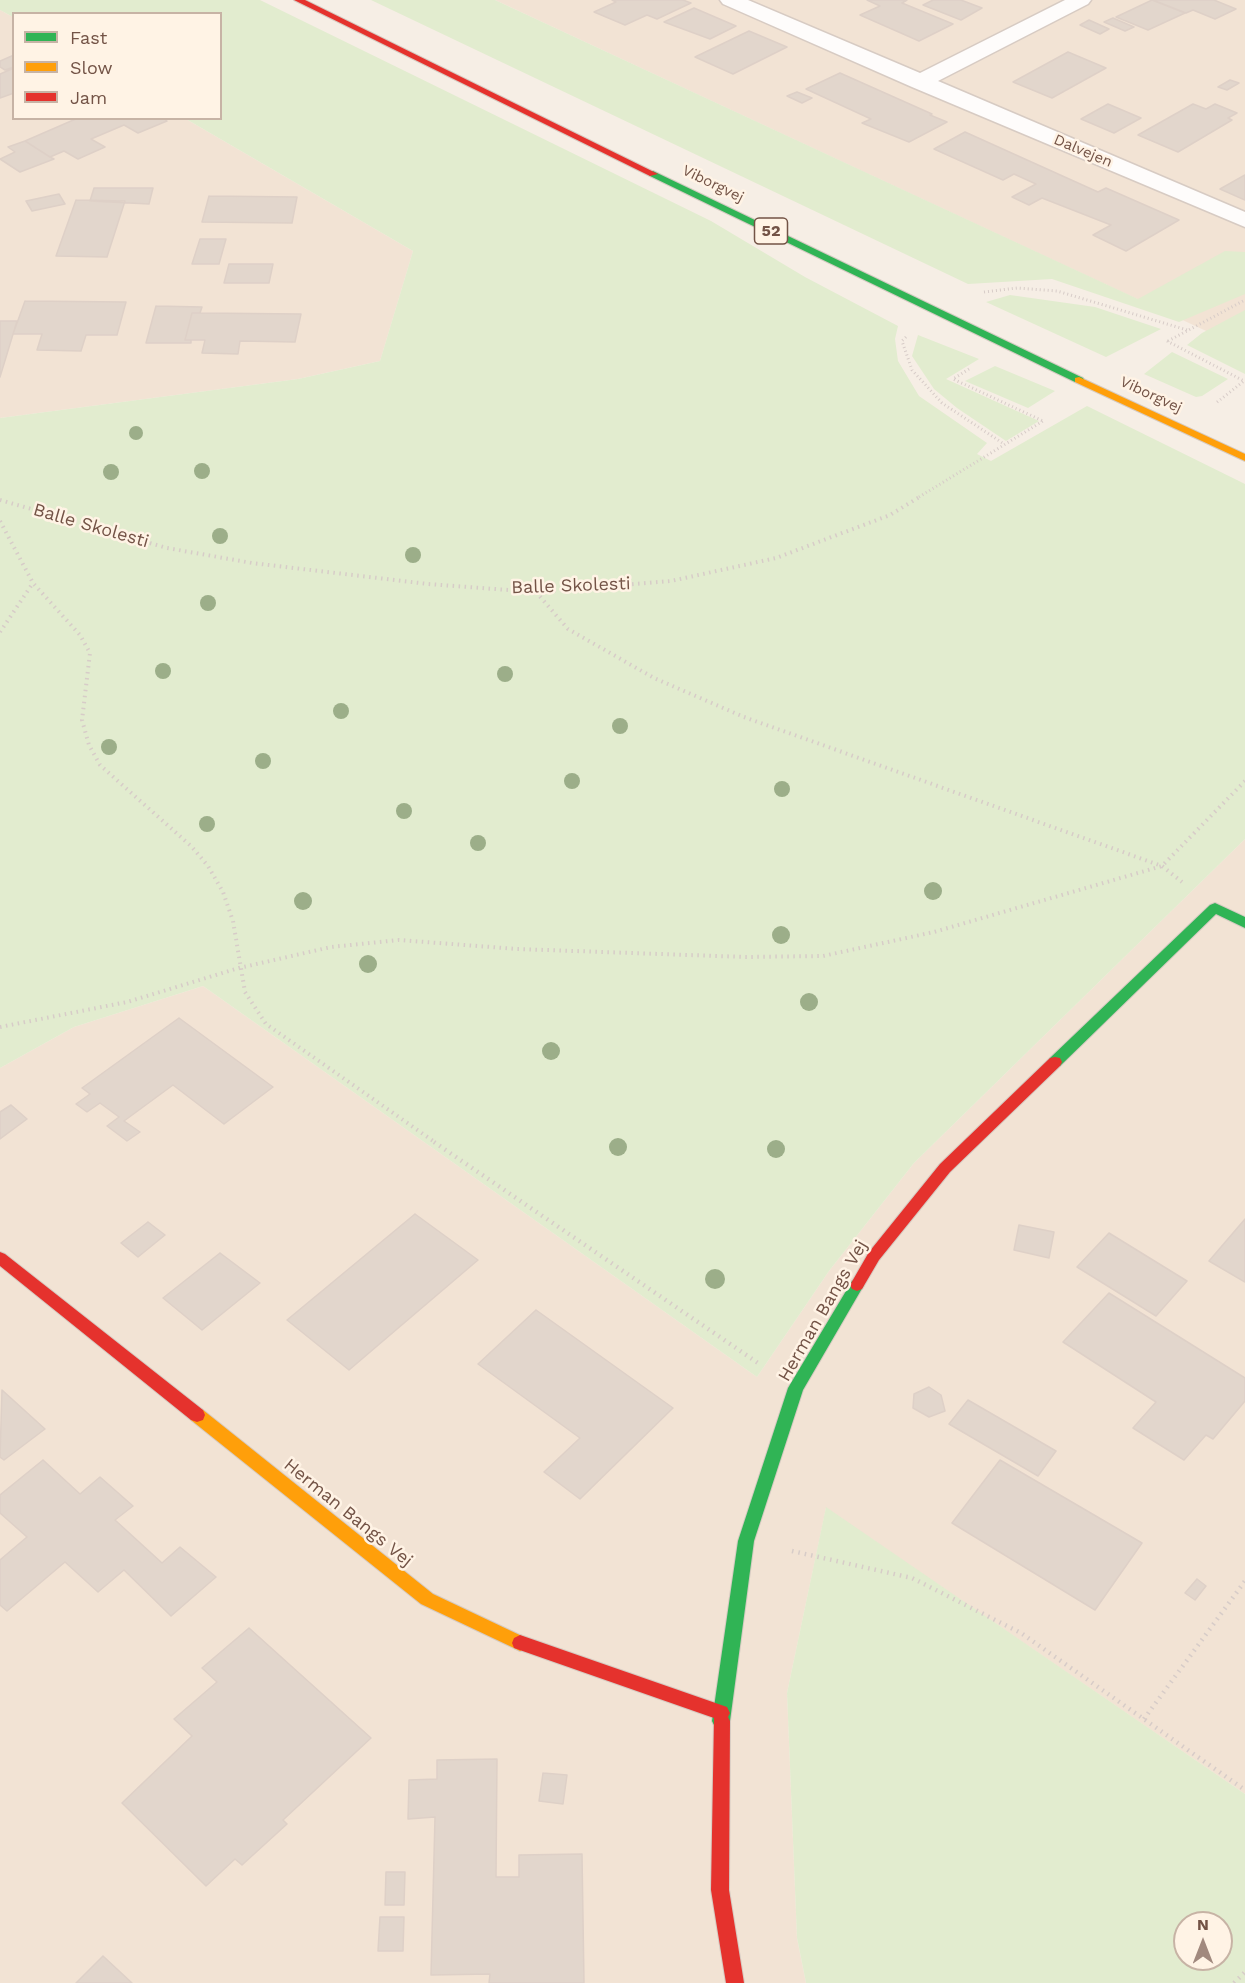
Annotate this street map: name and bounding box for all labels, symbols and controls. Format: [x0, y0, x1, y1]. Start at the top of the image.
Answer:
legend [12, 12, 222, 120]
text: Fast [70, 27, 107, 48]
text: Slow [70, 57, 113, 78]
text: Jam [70, 87, 107, 108]
street label: Dalvejen [1051, 131, 1115, 171]
street label: Viborgvej [679, 161, 747, 207]
road number: 52 [754, 218, 788, 244]
street label: Viborgvej [1117, 373, 1185, 417]
street label: Balle Skolesti [31, 499, 151, 553]
street label: Balle Skolesti [511, 573, 631, 599]
street label: Herman Bangs Vej [774, 1236, 872, 1386]
street label: Herman Bangs Vej [279, 1454, 417, 1572]
north arrow [1173, 1911, 1233, 1971]
text: N [1197, 1915, 1209, 1934]

